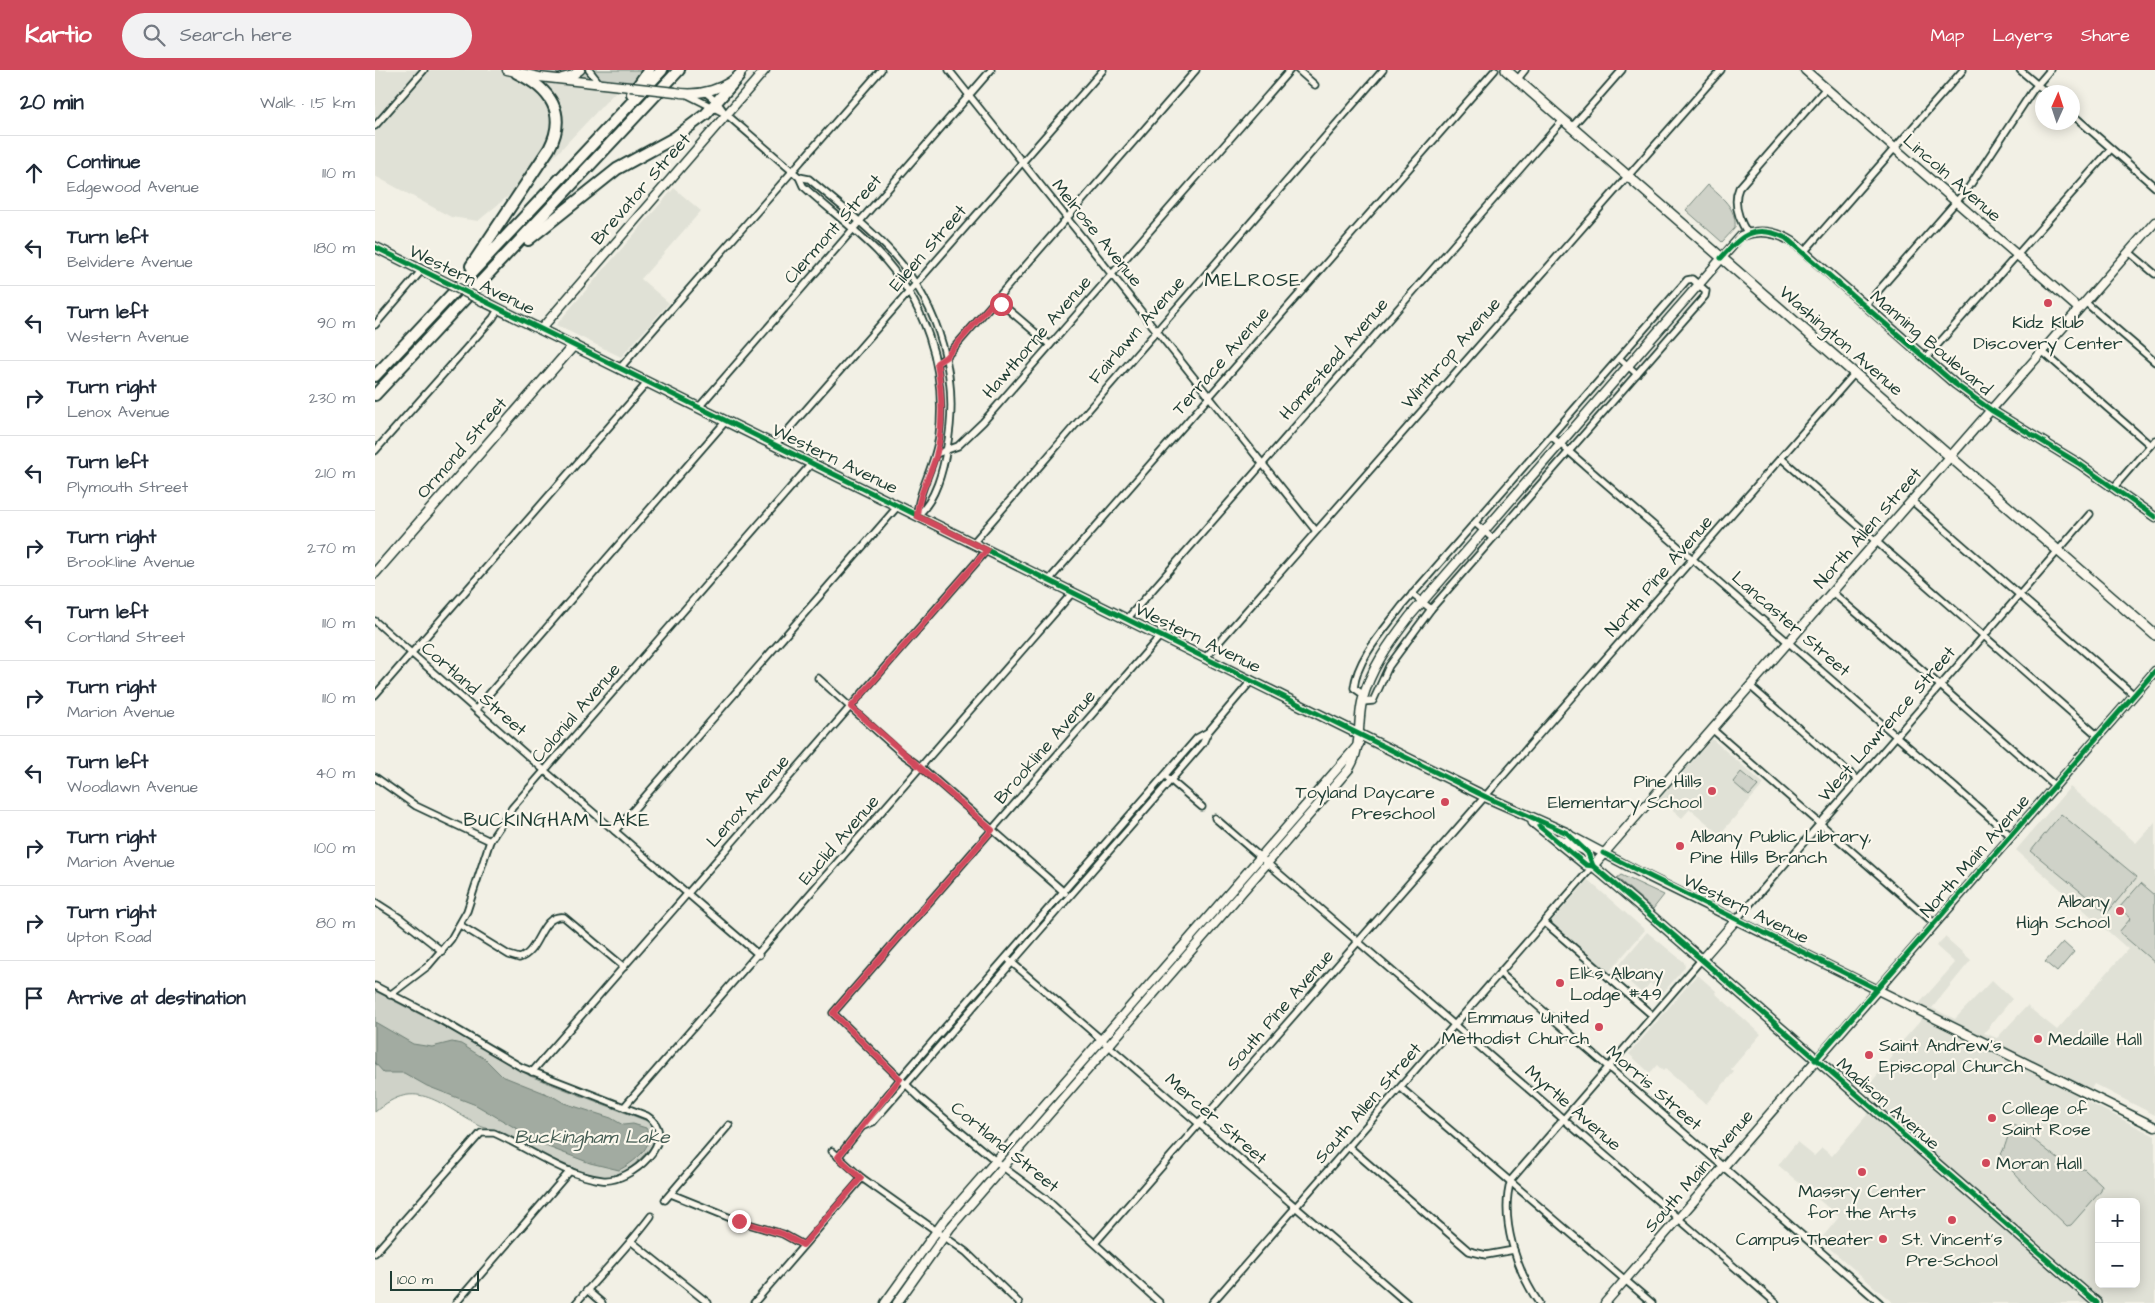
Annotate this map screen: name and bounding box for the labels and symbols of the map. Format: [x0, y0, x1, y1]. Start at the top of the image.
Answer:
north arrow [2035, 85, 2080, 130]
street label: Brevator Street [585, 127, 697, 250]
street label: Lincoln Avenue [1897, 128, 2007, 228]
street label: Clermont Street [778, 168, 888, 289]
street label: Melrose Avenue [1046, 174, 1148, 292]
street label: Eileen Street [883, 199, 973, 297]
street label: Western Avenue [405, 239, 539, 321]
district label: MELROSE [1205, 267, 1301, 294]
street label: Hawthorne Avenue [977, 270, 1098, 404]
street label: Fairlawn Avenue [1083, 270, 1191, 389]
street label: Washington Avenue [1773, 280, 1909, 403]
street label: Manning Boulevard [1864, 284, 1997, 402]
street label: Homestead Avenue [1274, 292, 1394, 426]
street label: Winthrop Avenue [1395, 292, 1507, 414]
route start [990, 293, 1013, 316]
marker: Kidz Klub Discovery Center [2042, 297, 2054, 309]
street label: Terrace Avenue [1167, 301, 1275, 421]
place label: Kidz Klub Discovery Center [1973, 310, 2123, 357]
street label: Ormond Street [411, 391, 514, 504]
street label: Western Avenue [768, 418, 902, 500]
street label: North Allen Street [1808, 461, 1928, 594]
street label: North Pine Avenue [1599, 510, 1719, 642]
street label: Lancaster Street [1726, 565, 1856, 683]
street label: Western Avenue [1131, 597, 1265, 679]
street label: Cortland Street [416, 636, 533, 743]
street label: West Lawrence Street [1812, 640, 1962, 807]
street label: Colonial Avenue [525, 657, 627, 768]
street label: Brookline Avenue [988, 684, 1102, 810]
street label: Lenox Avenue [701, 749, 795, 853]
place label: Pine Hills Elementary School [1548, 769, 1702, 816]
place label: Toyland Daycare Preschool [1295, 780, 1435, 826]
marker: Pine Hills Elementary School [1706, 785, 1718, 797]
street label: Euclid Avenue [793, 789, 885, 890]
street label: North Main Avenue [1914, 789, 2036, 923]
marker: Toyland Daycare Preschool [1439, 796, 1451, 808]
district label: BUCKINGHAM LAKE [463, 807, 651, 834]
place label: Albany Public Library, Pine Hills Branch [1690, 824, 1872, 870]
marker: Albany Public Library, Pine Hills Branch [1674, 840, 1686, 852]
street label: Western Avenue [1679, 868, 1813, 950]
place label: Albany High School [2016, 889, 2110, 936]
marker: Albany High School [2114, 905, 2126, 917]
street label: South Pine Avenue [1220, 944, 1340, 1076]
place label: Elks Albany Lodge #49 [1570, 961, 1663, 1008]
marker: Elks Albany Lodge #49 [1554, 977, 1566, 989]
place label: Emmaus United Methodist Church [1442, 1005, 1589, 1051]
marker: Emmaus United Methodist Church [1593, 1021, 1605, 1033]
place label: Medaille Hall [2048, 1027, 2142, 1052]
place label: Saint Andrew's Episcopal Church [1879, 1033, 2023, 1079]
marker: Medaille Hall [2032, 1033, 2044, 1045]
street label: South Allen Street [1308, 1037, 1428, 1169]
street label: Morris Street [1601, 1039, 1708, 1137]
marker: Saint Andrew's Episcopal Church [1863, 1049, 1875, 1061]
street label: Madison Avenue [1831, 1052, 1945, 1156]
street label: Myrtle Avenue [1519, 1059, 1627, 1158]
street label: Mercer Street [1159, 1067, 1273, 1171]
street label: Cortland Street [945, 1095, 1065, 1199]
place label: College of Saint Rose [2002, 1096, 2091, 1142]
street label: South Main Avenue [1638, 1104, 1760, 1238]
marker: College of Saint Rose [1986, 1112, 1998, 1124]
water label: Buckingham Lake [514, 1124, 671, 1151]
place label: Moran Hall [1996, 1151, 2082, 1176]
marker: Moran Hall [1980, 1157, 1992, 1169]
marker: Massry Center for the Arts [1856, 1166, 1868, 1178]
place label: Massry Center for the Arts [1798, 1179, 1926, 1225]
route end [728, 1210, 751, 1233]
marker: St. Vincent's Pre-School [1946, 1214, 1958, 1226]
place label: Campus Theater [1736, 1227, 1873, 1252]
place label: St. Vincent's Pre-School [1902, 1227, 2002, 1273]
marker: Campus Theater [1877, 1233, 1889, 1245]
scale bar [390, 1268, 479, 1291]

